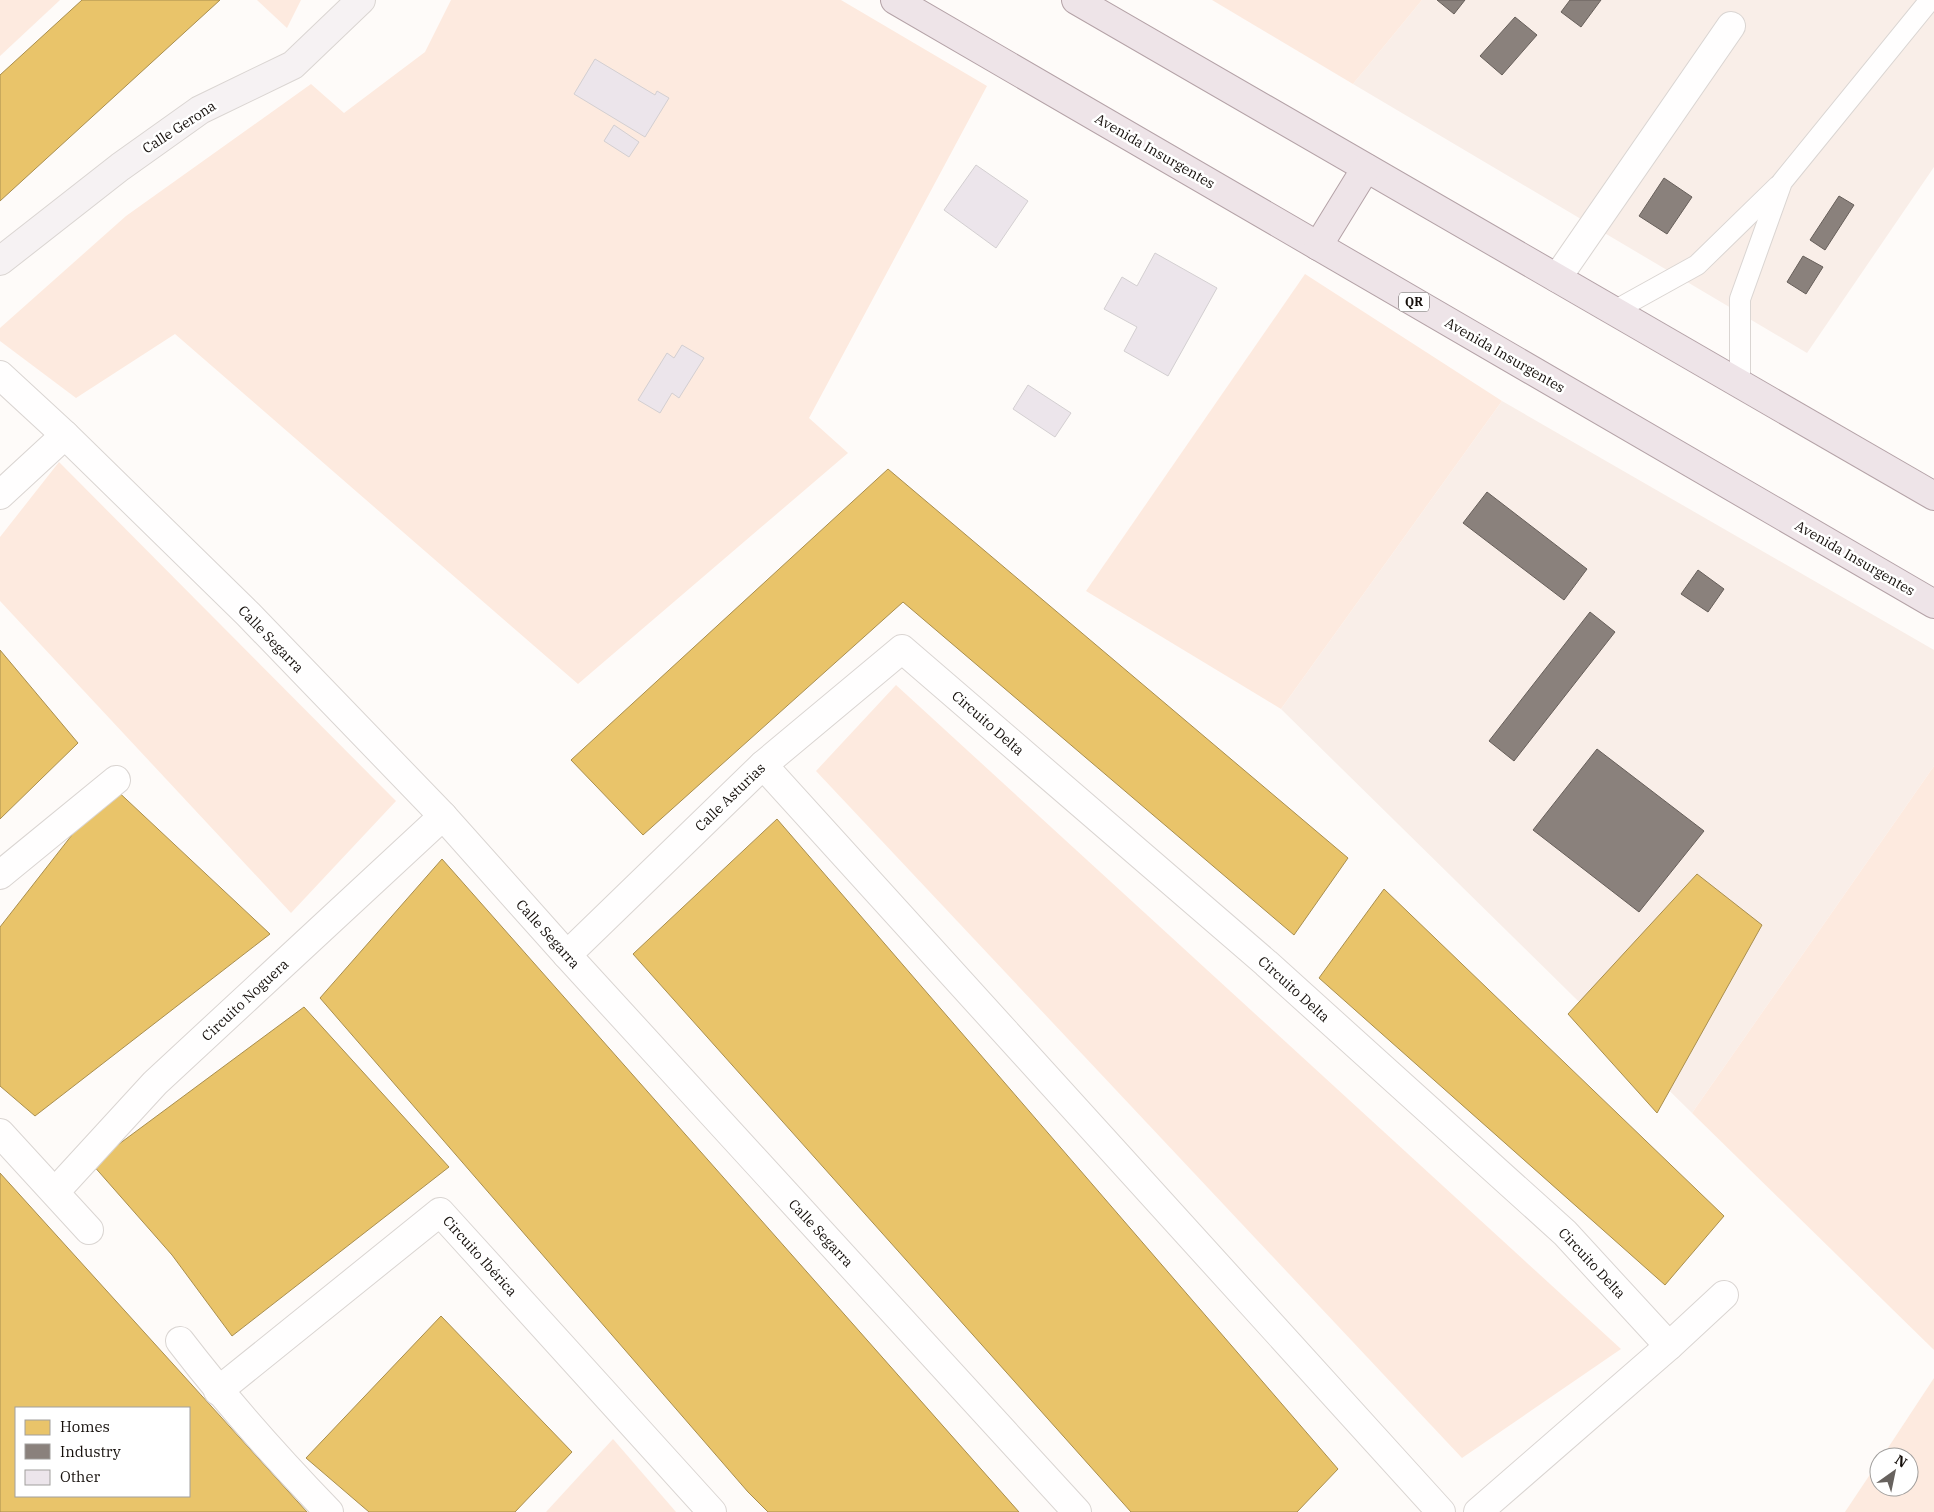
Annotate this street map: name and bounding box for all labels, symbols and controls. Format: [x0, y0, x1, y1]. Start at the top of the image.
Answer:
street label: Calle Gerona [139, 96, 219, 157]
street label: Avenida Insurgentes [1092, 109, 1218, 193]
road number: QR [1399, 292, 1429, 312]
street label: Avenida Insurgentes [1442, 313, 1568, 397]
street label: Avenida Insurgentes [1792, 516, 1918, 600]
street label: Calle Segarra [234, 602, 308, 677]
street label: Circuito Delta [948, 687, 1028, 760]
street label: Calle Asturias [691, 759, 769, 835]
street label: Calle Segarra [512, 896, 584, 973]
street label: Circuito Delta [1254, 952, 1334, 1026]
street label: Circuito Noguera [198, 955, 293, 1045]
street label: Calle Segarra [785, 1195, 857, 1271]
street label: Circuito Ibérica [439, 1212, 521, 1300]
street label: Circuito Delta [1555, 1224, 1630, 1302]
legend [15, 1407, 190, 1497]
text: Homes [60, 1417, 110, 1436]
text: Industry [60, 1442, 121, 1461]
north arrow [1869, 1447, 1919, 1497]
text: N [1892, 1451, 1911, 1472]
text: Other [60, 1467, 100, 1486]

